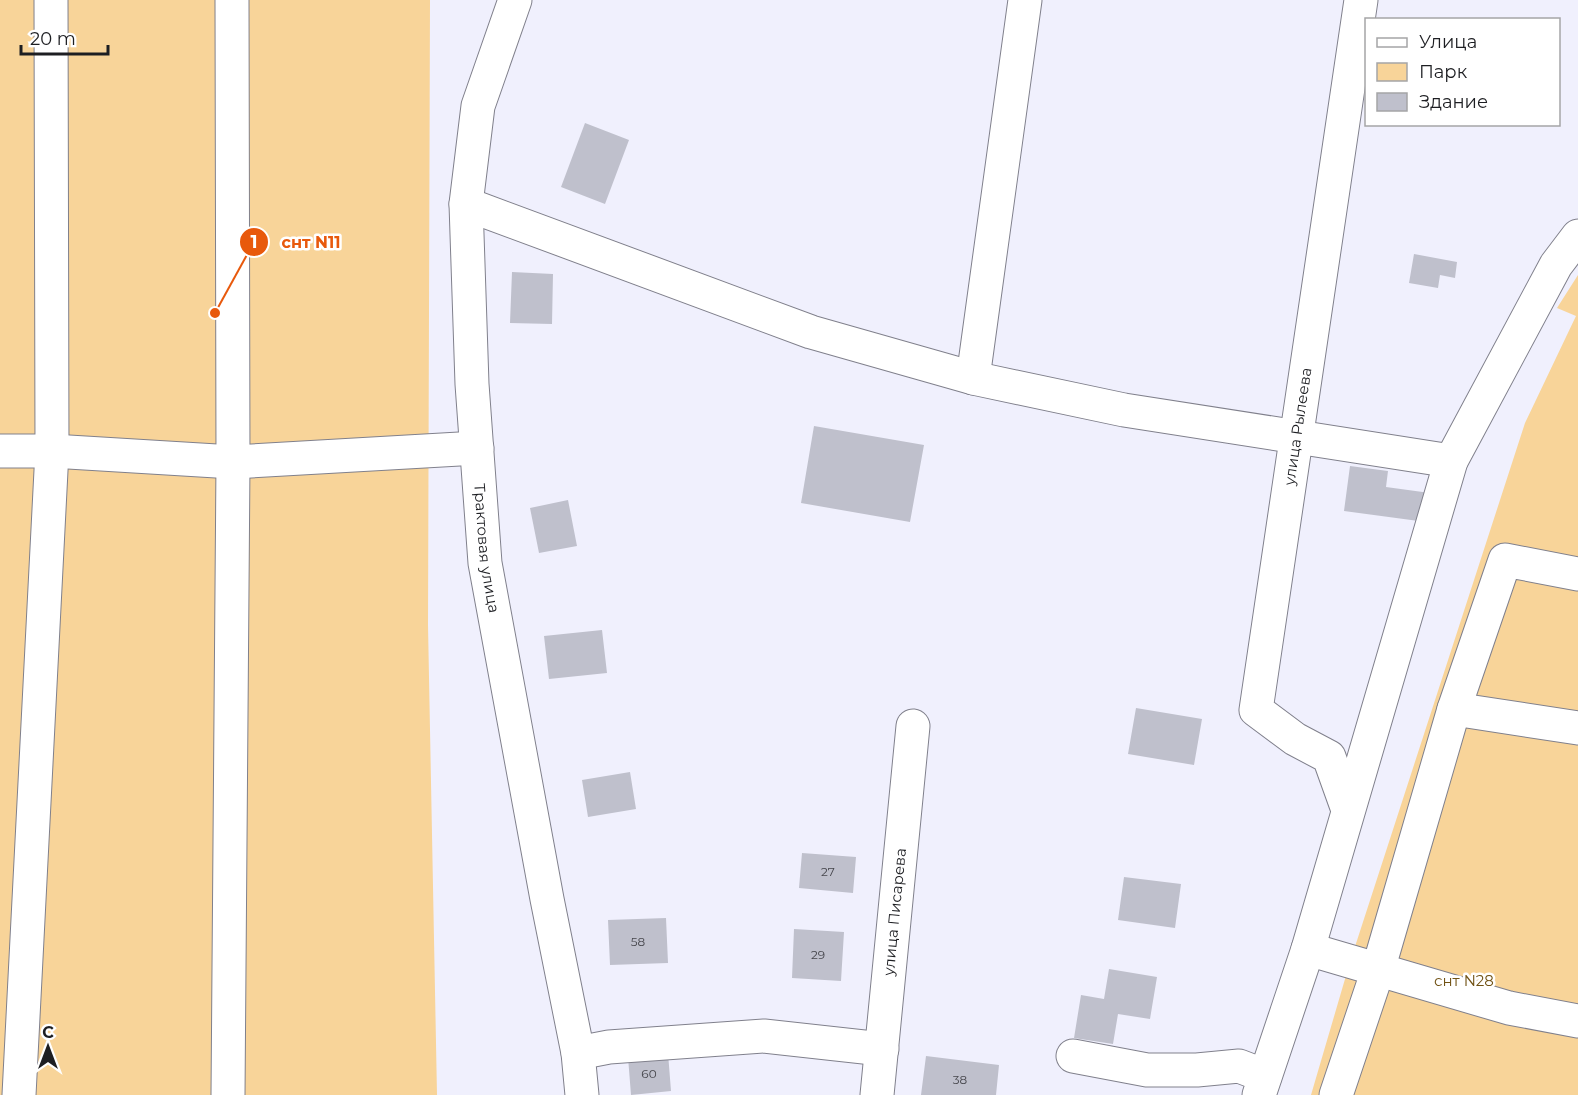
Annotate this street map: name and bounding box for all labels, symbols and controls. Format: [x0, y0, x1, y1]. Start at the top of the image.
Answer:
scale bar [21, 18, 108, 56]
legend [1365, 18, 1560, 126]
text: 20 m [30, 28, 76, 50]
text: Улица [1419, 31, 1477, 53]
text: Парк [1419, 61, 1468, 83]
text: Здание [1419, 91, 1488, 113]
callout: снт N11 [239, 225, 352, 259]
text: 1 [250, 231, 258, 253]
text: снт N11 [281, 233, 341, 252]
street label: улица Рылеева [1279, 366, 1316, 488]
street label: Трактовая улица [470, 483, 504, 614]
street label: улица Писарева [879, 847, 910, 978]
house number: 27 [821, 864, 835, 879]
house number: 58 [631, 934, 646, 949]
house number: 29 [811, 947, 825, 962]
park label: снт N28 [1434, 971, 1494, 990]
north arrow [18, 1017, 78, 1077]
text: С [42, 1023, 54, 1042]
house number: 60 [641, 1066, 657, 1081]
house number: 38 [953, 1072, 968, 1087]

